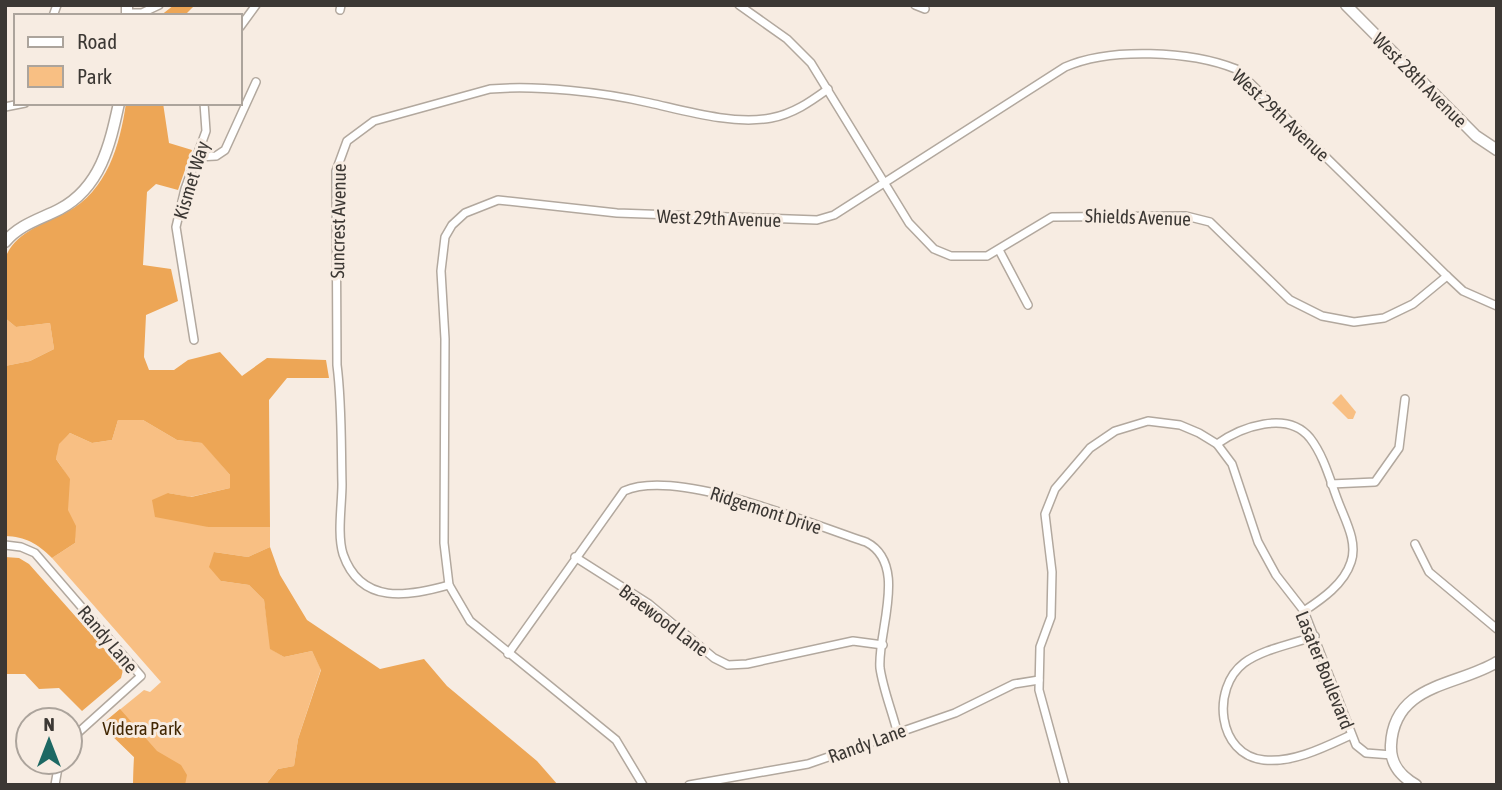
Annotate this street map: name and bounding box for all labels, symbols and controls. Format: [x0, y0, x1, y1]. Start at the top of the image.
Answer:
legend [14, 14, 242, 105]
street label: West 28th Avenue [1368, 28, 1472, 132]
text: Road [77, 29, 117, 53]
text: Park [77, 64, 112, 88]
street label: West 29th Avenue [1228, 65, 1334, 165]
street label: Kismet Way [169, 138, 213, 222]
street label: Suncrest Avenue [326, 163, 350, 279]
street label: Shields Avenue [1085, 204, 1191, 230]
street label: West 29th Avenue [656, 205, 782, 231]
street label: Ridgemont Drive [707, 482, 825, 538]
street label: Braewood Lane [615, 579, 713, 661]
street label: Randy Lane [74, 601, 142, 677]
street label: Lasater Boulevard [1291, 608, 1359, 732]
north arrow [14, 706, 84, 776]
text: N [43, 713, 55, 735]
park label: Videra Park [102, 717, 182, 739]
street label: Randy Lane [825, 719, 909, 767]

